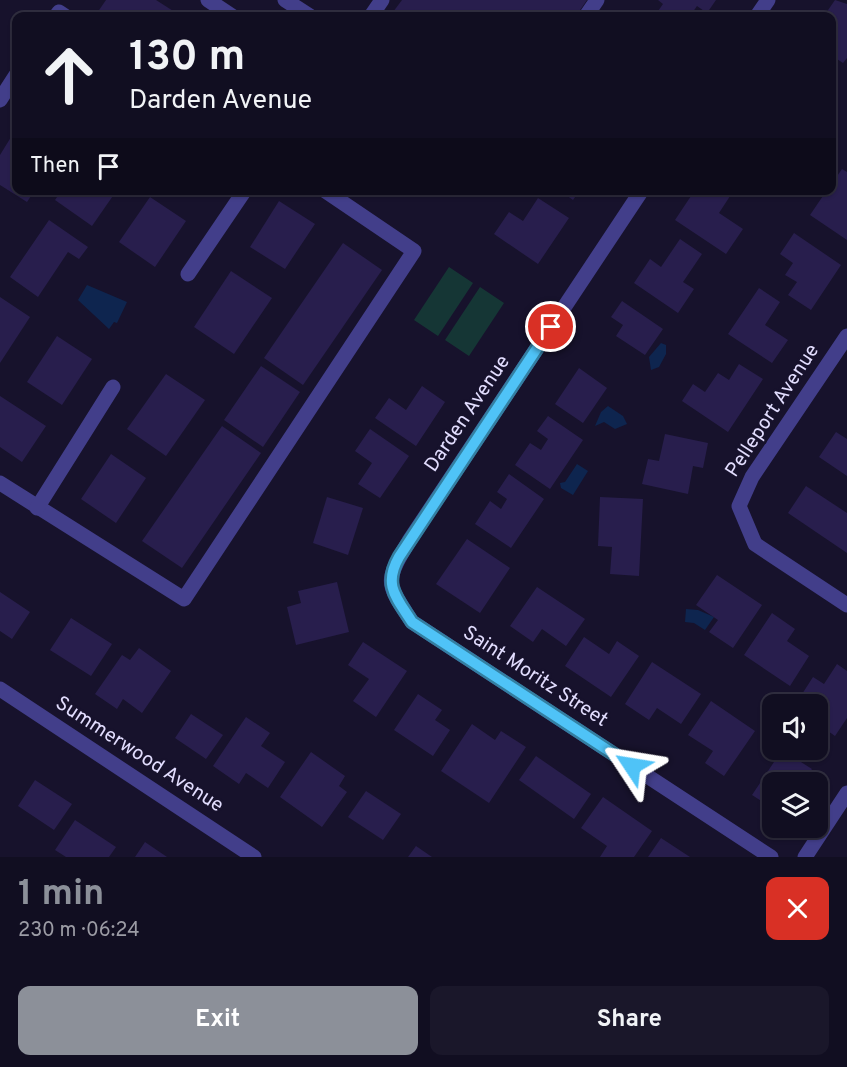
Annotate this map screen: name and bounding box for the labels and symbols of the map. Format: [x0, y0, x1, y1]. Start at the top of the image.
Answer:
pin [525, 301, 576, 352]
street label: Pelleport Avenue [720, 339, 826, 483]
street label: Darden Avenue [419, 351, 517, 477]
street label: Saint Moritz Street [457, 620, 613, 734]
street label: Summerwood Avenue [50, 691, 228, 819]
position arrow [600, 734, 664, 798]

